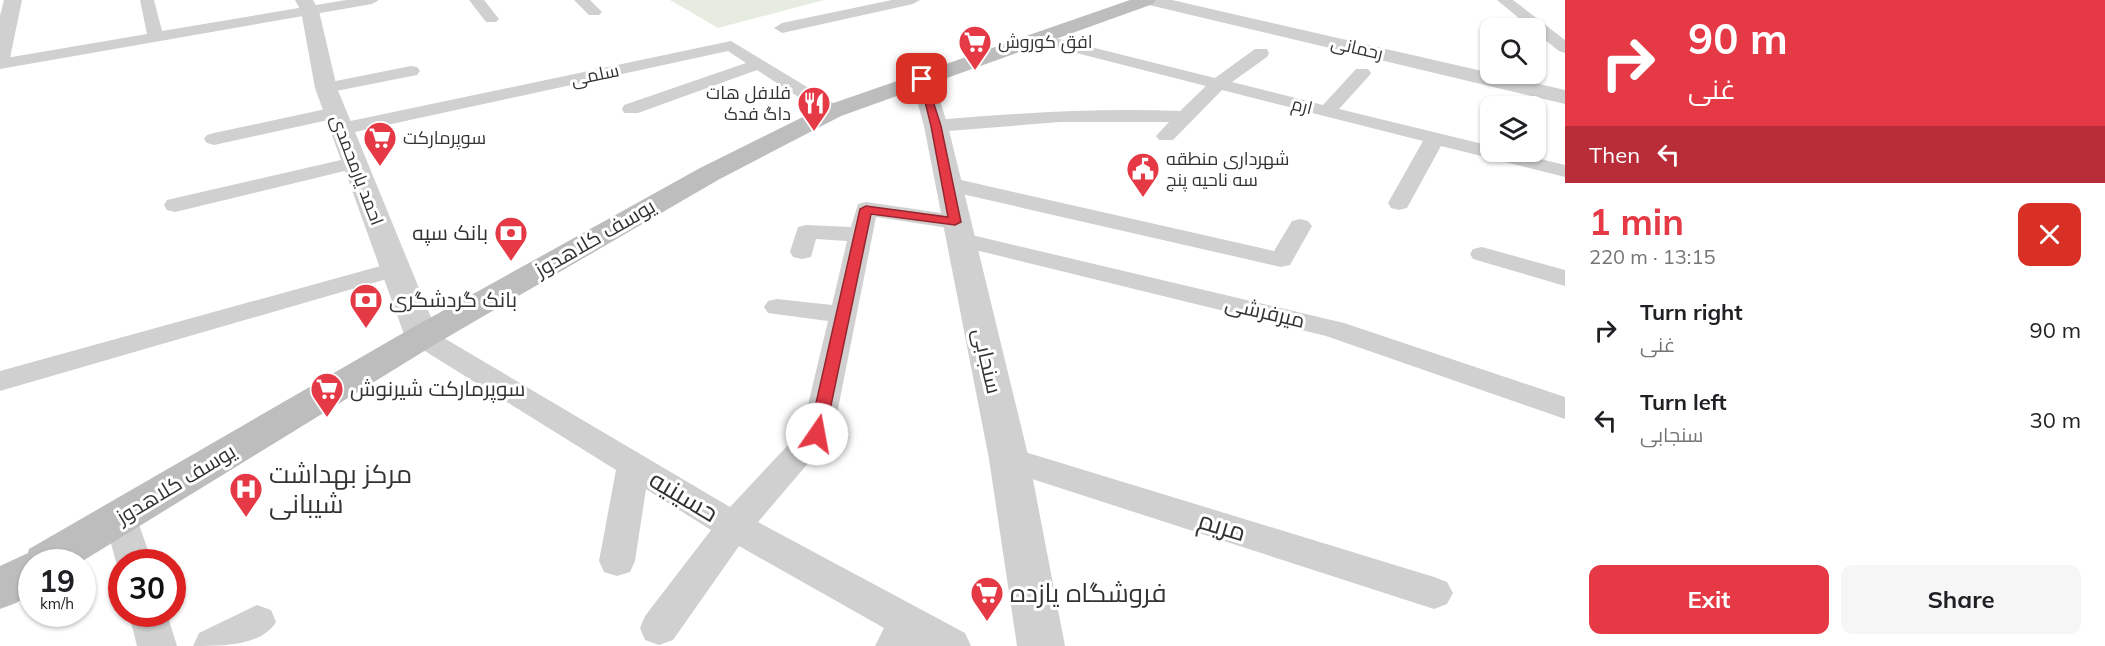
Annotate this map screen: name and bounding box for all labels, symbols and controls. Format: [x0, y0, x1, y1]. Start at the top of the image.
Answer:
text: 90 m [1688, 12, 1788, 65]
map controls [1480, 18, 1546, 162]
button: search [1480, 18, 1546, 84]
supermarket icon: افق کوروش [957, 24, 993, 71]
icon: right [1589, 24, 1667, 102]
place label: افق کوروش [998, 30, 1093, 54]
street label: رحمانی [1329, 30, 1385, 65]
pin [896, 53, 947, 104]
street label: سلمی [569, 58, 621, 91]
icon: arrive [905, 62, 938, 95]
text: غنی [1688, 72, 1736, 106]
place label: فلافل هات داگ فدک [706, 81, 791, 125]
restaurant icon: فلافل هات داگ فدک [796, 85, 832, 132]
street label: ارم [1289, 92, 1315, 120]
button: layers [1480, 96, 1546, 162]
street label: احمد یارمحمدی [326, 111, 389, 228]
supermarket icon: سوپرمارکت [362, 120, 398, 167]
place label: سوپرمارکت [403, 126, 486, 150]
icon: left [1652, 138, 1685, 171]
text: Then [1589, 141, 1640, 169]
place label: شهرداری منطقه سه ناحیه پنج [1166, 147, 1290, 192]
public building icon: شهرداری منطقه سه ناحیه پنج [1125, 151, 1161, 198]
street label: یوسف کلاهدوز [529, 192, 660, 283]
text: 1 min [1589, 199, 1684, 244]
button: close [2018, 203, 2081, 266]
bank icon: بانک سپه [493, 215, 529, 262]
place label: بانک سپه [412, 219, 488, 246]
text: 220 m · 13:15 [1589, 244, 1715, 269]
bank icon: بانک گردشگری [348, 282, 384, 329]
place label: بانک گردشگری [389, 286, 517, 313]
street label: میرفرشی [1223, 289, 1308, 334]
text: Turn right [1640, 298, 1743, 326]
icon: right [1589, 314, 1622, 347]
text: 90 m [2030, 316, 2081, 344]
street label: سنجابی [967, 325, 1008, 396]
text: غنی [1640, 332, 1675, 357]
supermarket icon: سوپرمارکت شیرنوش [309, 371, 345, 418]
place label: سوپرمارکت شیرنوش [350, 375, 525, 403]
text: Turn left [1640, 388, 1727, 416]
position arrow [785, 402, 849, 466]
icon: left [1589, 404, 1622, 437]
text: 30 m [2030, 406, 2081, 434]
text: سنجابی [1640, 422, 1703, 447]
street label: یوسف کلاهدوز [110, 437, 240, 530]
place label: مرکز بهداشت شیبانی [269, 457, 412, 520]
street label: حسینیه [644, 462, 725, 529]
hospital icon: مرکز بهداشت شیبانی [228, 471, 264, 518]
street label: مریم [1194, 503, 1250, 550]
speed limit sign: 30 [108, 549, 186, 627]
text: 19 [39, 562, 75, 600]
button: Exit [1589, 565, 1829, 634]
button: Share [1841, 565, 2081, 634]
supermarket icon: فروشگاه یازده [969, 575, 1005, 622]
place label: فروشگاه یازده [1010, 576, 1167, 609]
text: km/h [40, 594, 74, 613]

